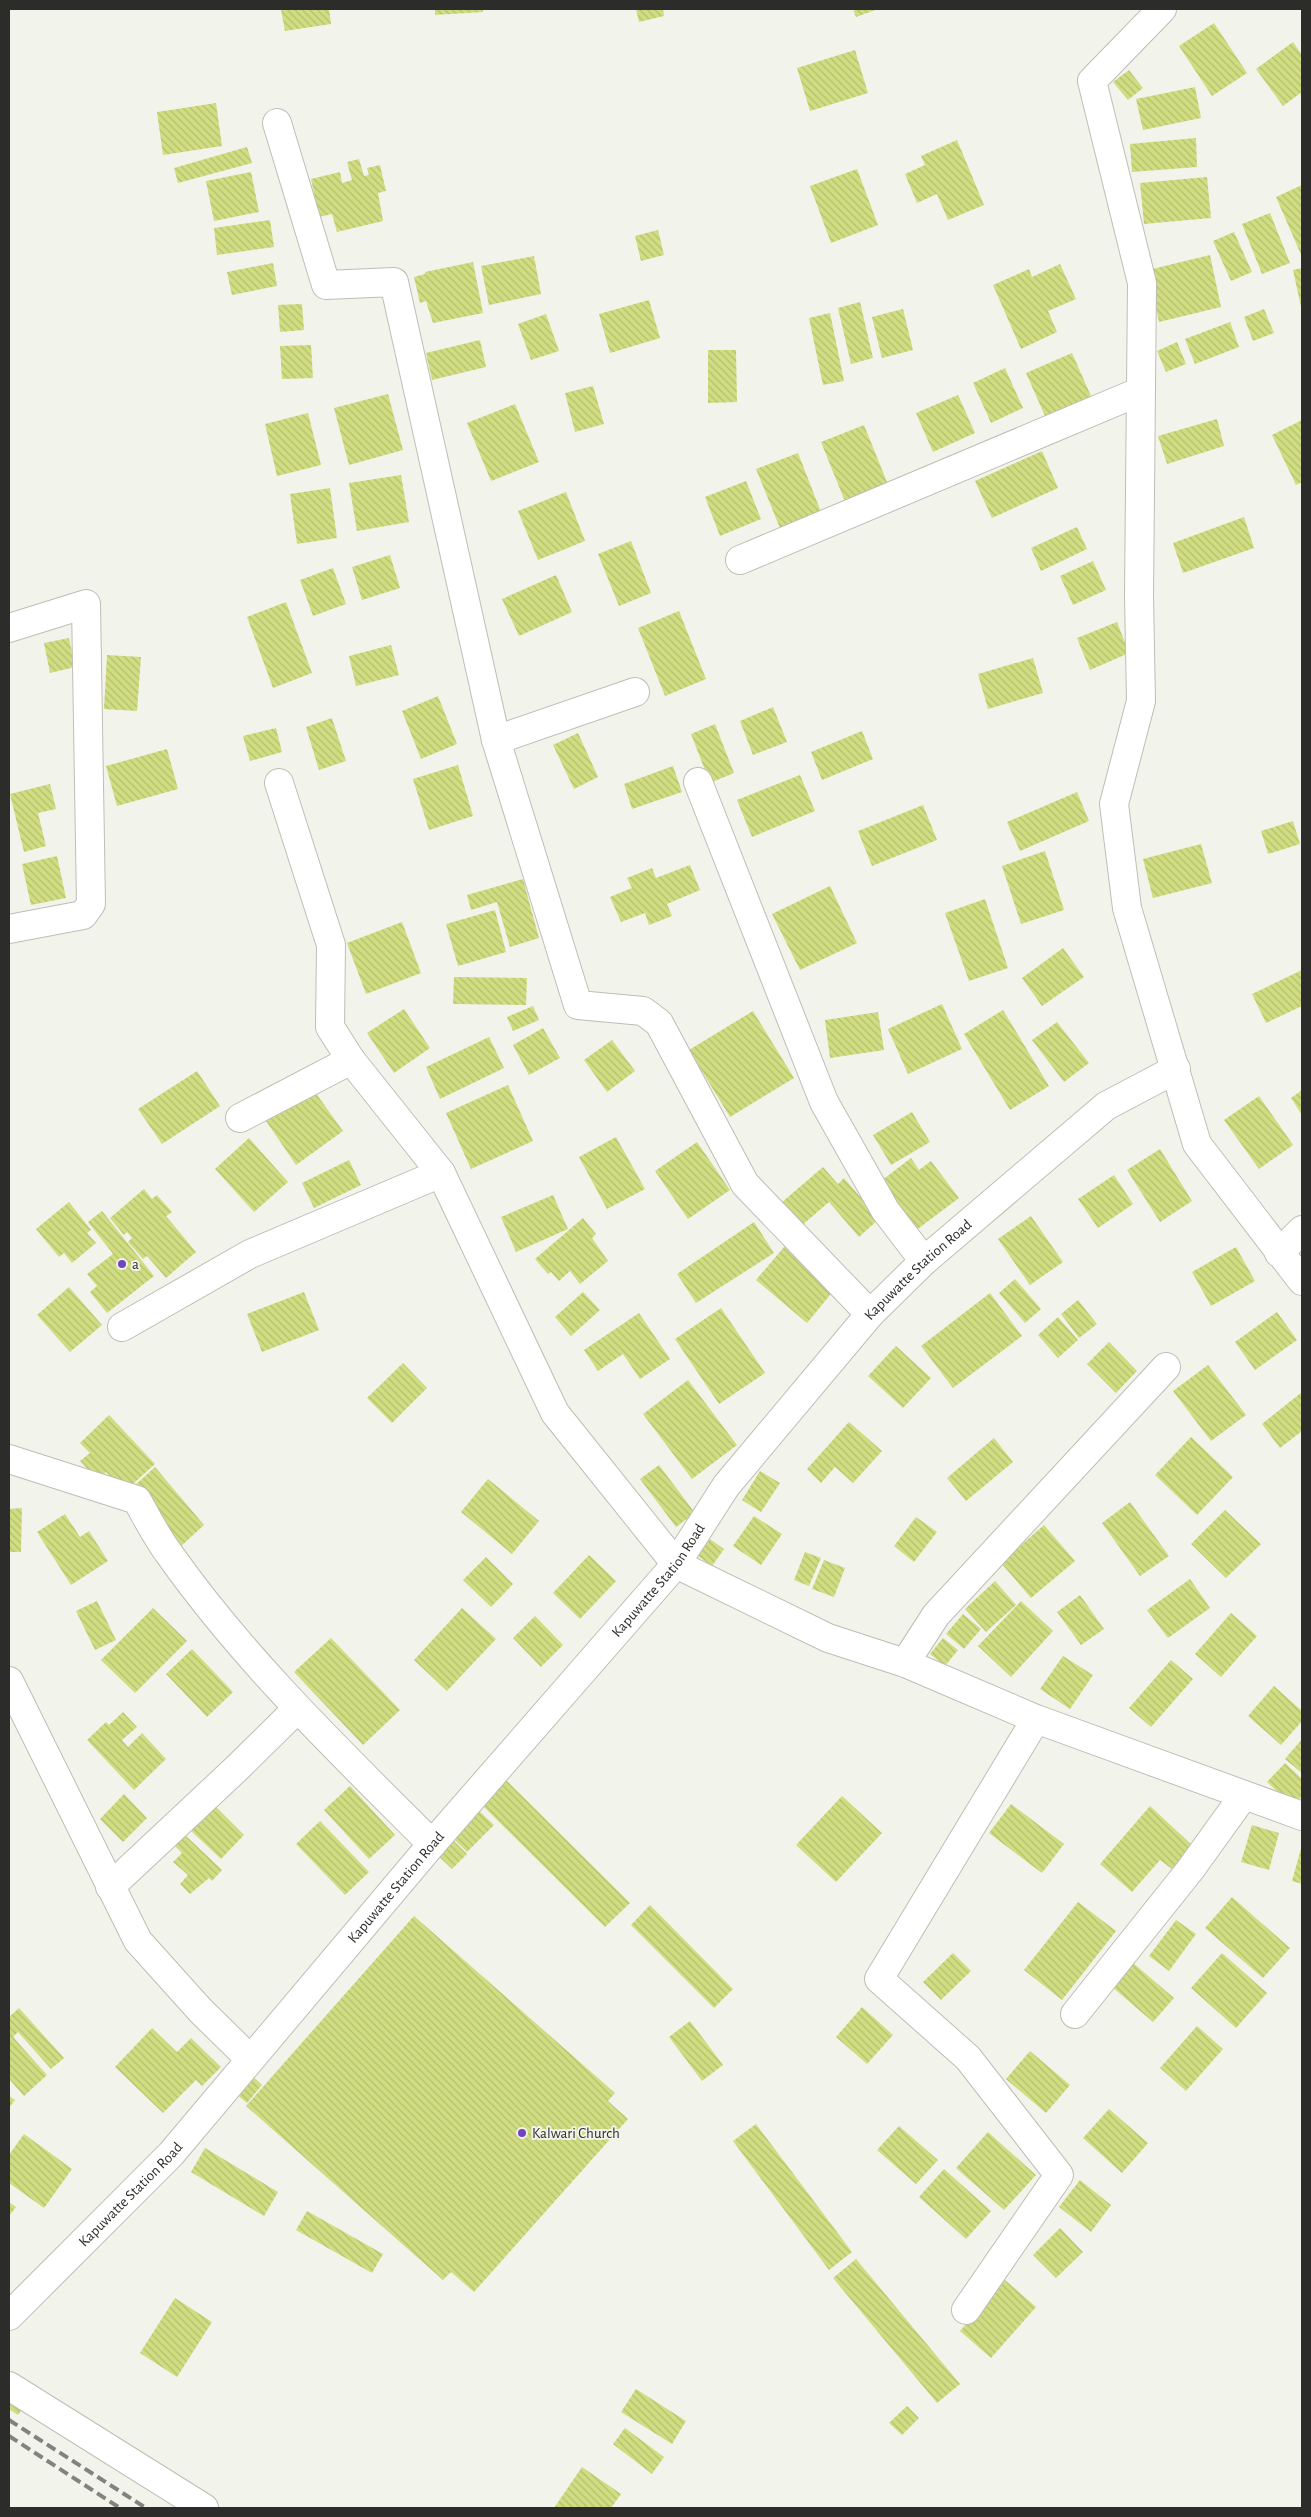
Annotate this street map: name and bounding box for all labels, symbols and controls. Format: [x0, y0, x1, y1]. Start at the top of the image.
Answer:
street label: Kapuwatte Station Road [862, 1217, 975, 1323]
place label: a [132, 1257, 139, 1272]
marker: a [116, 1258, 128, 1270]
street label: Kapuwatte Station Road [609, 1521, 708, 1640]
street label: Kapuwatte Station Road [345, 1829, 447, 1946]
place label: Kalwari Church [532, 2126, 620, 2141]
marker: Kalwari Church [516, 2127, 528, 2139]
street label: Kapuwatte Station Road [76, 2139, 186, 2250]

